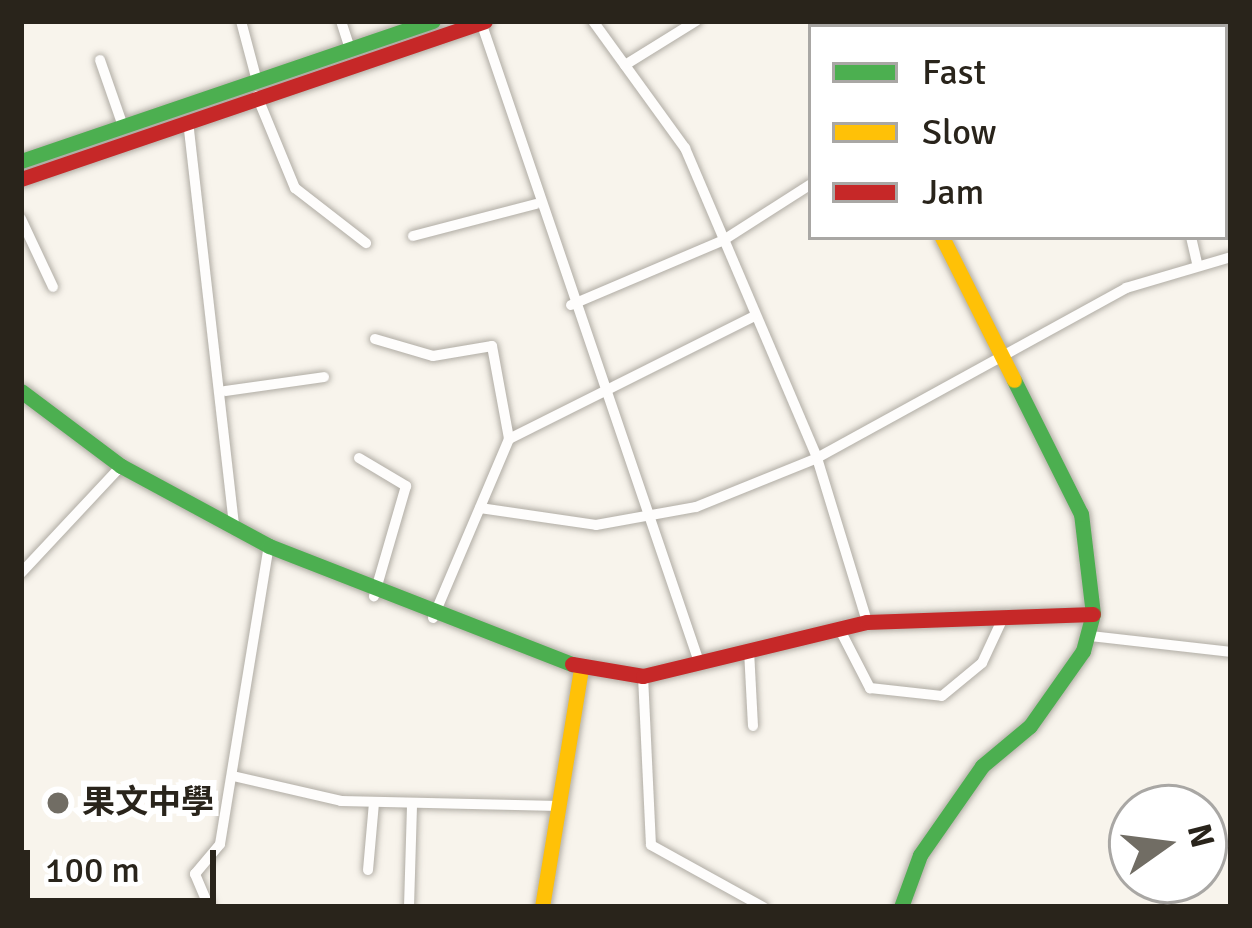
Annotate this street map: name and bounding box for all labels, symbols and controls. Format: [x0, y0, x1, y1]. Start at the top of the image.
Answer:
legend [808, 24, 1228, 240]
text: Fast [922, 50, 986, 95]
text: Slow [922, 110, 997, 155]
text: Jam [922, 170, 984, 215]
place label: 果文中學 [82, 783, 214, 823]
north arrow [1108, 784, 1228, 904]
marker: 果文中學 [45, 790, 71, 816]
text: N [1178, 820, 1223, 852]
scale bar [30, 826, 222, 900]
text: 100 m [45, 848, 140, 893]

